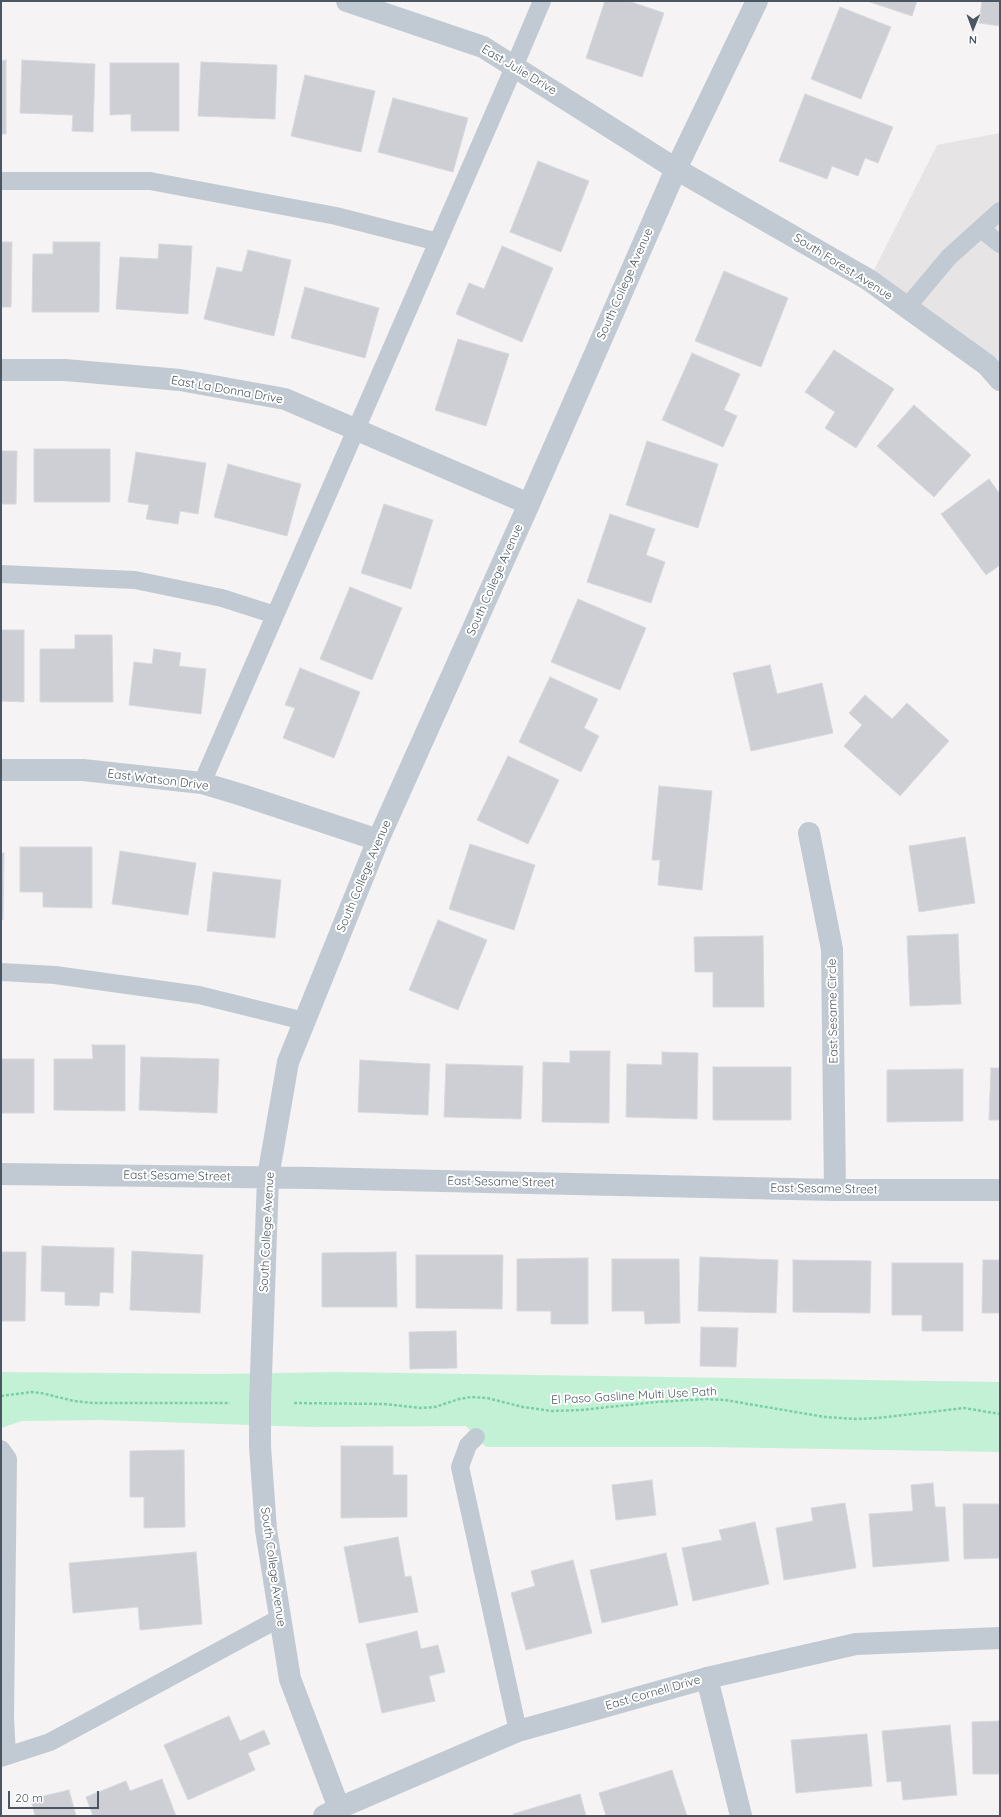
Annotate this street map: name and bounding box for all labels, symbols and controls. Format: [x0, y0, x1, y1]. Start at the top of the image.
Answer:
north arrow [953, 8, 993, 48]
text: N [969, 33, 977, 47]
street label: East Julie Drive [479, 42, 559, 98]
street label: South College Avenue [594, 226, 656, 342]
street label: South Forest Avenue [791, 231, 895, 303]
street label: East La Donna Drive [170, 373, 284, 407]
street label: South College Avenue [464, 522, 526, 638]
street label: East Watson Drive [106, 767, 210, 793]
street label: South College Avenue [334, 818, 394, 934]
street label: East Sesame Circle [825, 958, 841, 1064]
street label: East Sesame Street [123, 1168, 231, 1184]
street label: South College Avenue [257, 1171, 277, 1293]
street label: East Sesame Street [447, 1174, 555, 1190]
street label: East Sesame Street [770, 1181, 878, 1197]
street label: El Paso Gasline Multi Use Path [551, 1384, 717, 1408]
street label: South College Avenue [257, 1506, 289, 1628]
street label: East Cornell Drive [604, 1673, 702, 1713]
scale bar [10, 1783, 101, 1809]
text: 20 m [15, 1790, 43, 1805]

